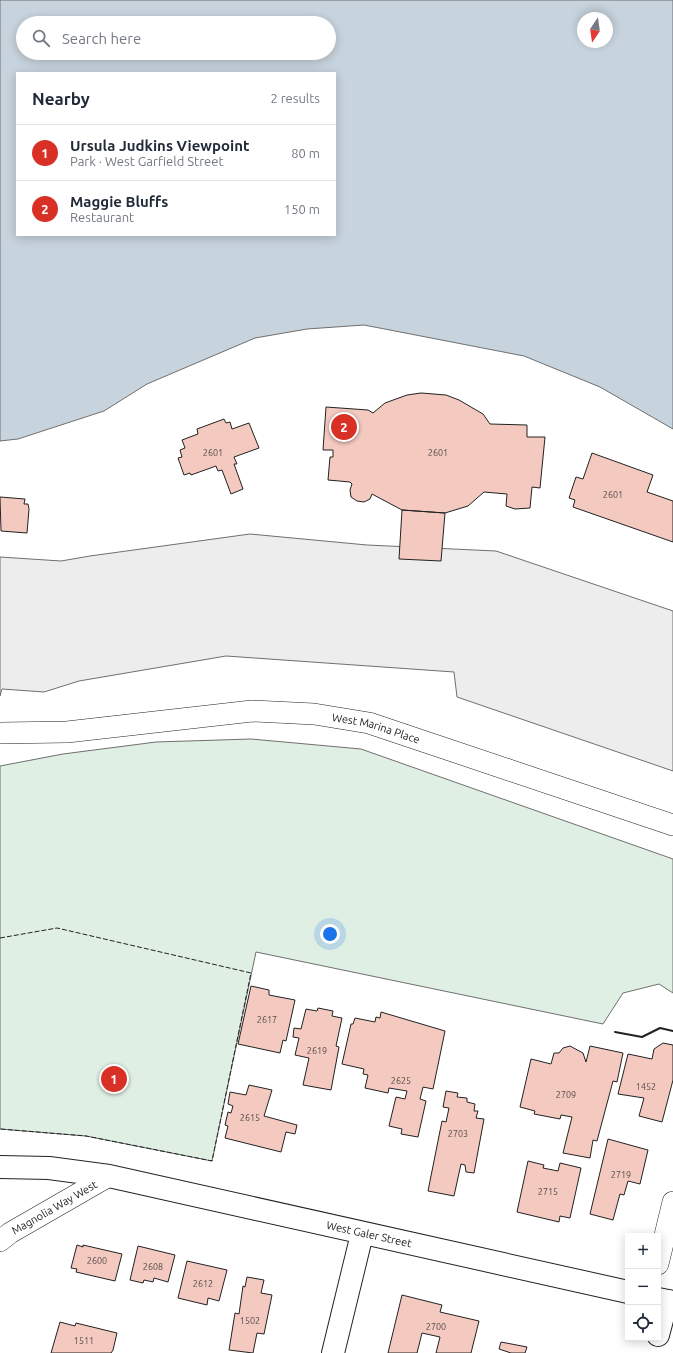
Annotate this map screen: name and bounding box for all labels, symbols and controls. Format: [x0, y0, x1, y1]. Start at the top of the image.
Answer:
north arrow [577, 12, 613, 48]
search box [16, 16, 336, 60]
icon: search [30, 27, 52, 49]
text: Search here [62, 30, 141, 47]
text: Nearby [32, 89, 90, 108]
text: 2 results [270, 91, 320, 105]
text: Ursula Judkins Viewpoint [70, 137, 249, 154]
text: 1 [41, 146, 49, 160]
text: 80 m [291, 146, 320, 160]
text: Park · West Garfield Street [70, 154, 224, 168]
text: Maggie Bluffs [70, 193, 168, 210]
text: 2 [41, 202, 49, 216]
text: 150 m [284, 202, 320, 216]
text: Restaurant [70, 210, 134, 224]
pin: 2 [331, 412, 357, 442]
house number: 2601 [203, 448, 223, 458]
house number: 2601 [428, 448, 448, 458]
house number: 2601 [603, 490, 623, 500]
street label: West Marina Place [331, 711, 421, 746]
your location [320, 924, 340, 944]
house number: 2617 [257, 1015, 277, 1025]
house number: 2619 [307, 1046, 327, 1056]
pin: 1 [101, 1064, 127, 1094]
house number: 2625 [391, 1076, 411, 1086]
house number: 1452 [636, 1082, 656, 1092]
house number: 2709 [556, 1090, 576, 1100]
house number: 2615 [240, 1113, 260, 1123]
house number: 2703 [448, 1129, 468, 1139]
house number: 2719 [611, 1170, 631, 1180]
street label: Magnolia Way West [9, 1178, 100, 1237]
house number: 2715 [538, 1187, 558, 1197]
street label: West Galer Street [325, 1219, 414, 1250]
map controls [625, 1233, 661, 1341]
button: + [625, 1233, 661, 1269]
house number: 2600 [87, 1256, 107, 1266]
house number: 2608 [143, 1262, 163, 1272]
button: − [625, 1269, 661, 1305]
house number: 2612 [193, 1279, 213, 1289]
button: locate [625, 1305, 661, 1341]
house number: 1502 [240, 1316, 260, 1326]
house number: 2700 [426, 1322, 446, 1332]
house number: 1511 [74, 1336, 94, 1346]

